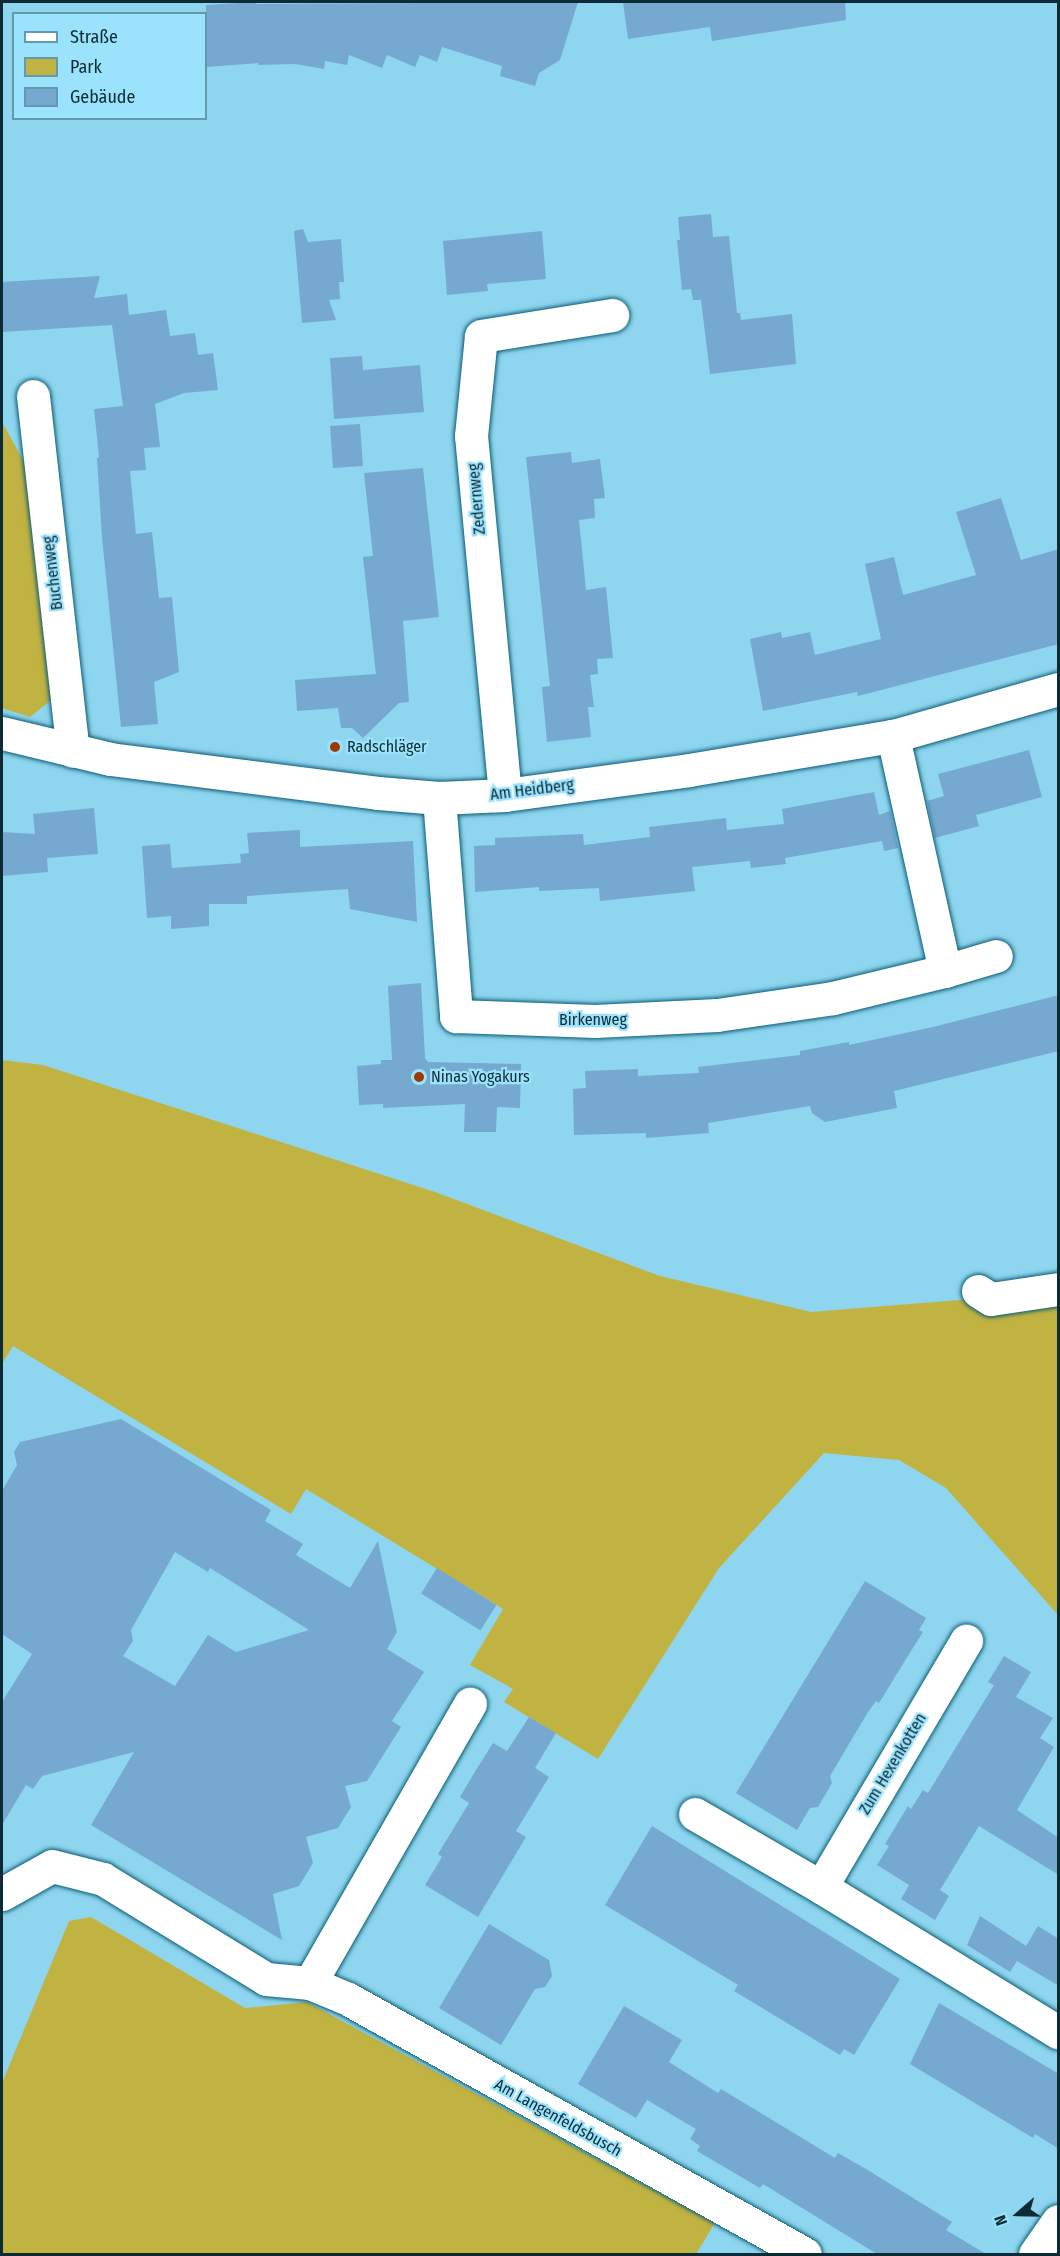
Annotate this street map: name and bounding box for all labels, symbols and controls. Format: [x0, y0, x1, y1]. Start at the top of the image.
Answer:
legend [12, 12, 207, 120]
text: Straße [70, 26, 118, 48]
text: Park [70, 56, 102, 78]
text: Gebäude [70, 86, 135, 108]
street label: Zedernweg [464, 463, 490, 535]
street label: Buchenweg [39, 535, 67, 611]
place label: Radschläger [347, 737, 427, 757]
marker: Radschläger [328, 740, 342, 754]
street label: Am Heidberg [489, 775, 575, 805]
street label: Birkenweg [559, 1010, 627, 1030]
place label: Ninas Yogakurs [431, 1067, 530, 1087]
marker: Ninas Yogakurs [412, 1070, 426, 1084]
street label: Zum Hexenkotten [855, 1710, 931, 1818]
street label: Am Langenfeldsbusch [491, 2075, 625, 2161]
north arrow [988, 2184, 1048, 2244]
text: N [990, 2213, 1011, 2228]

